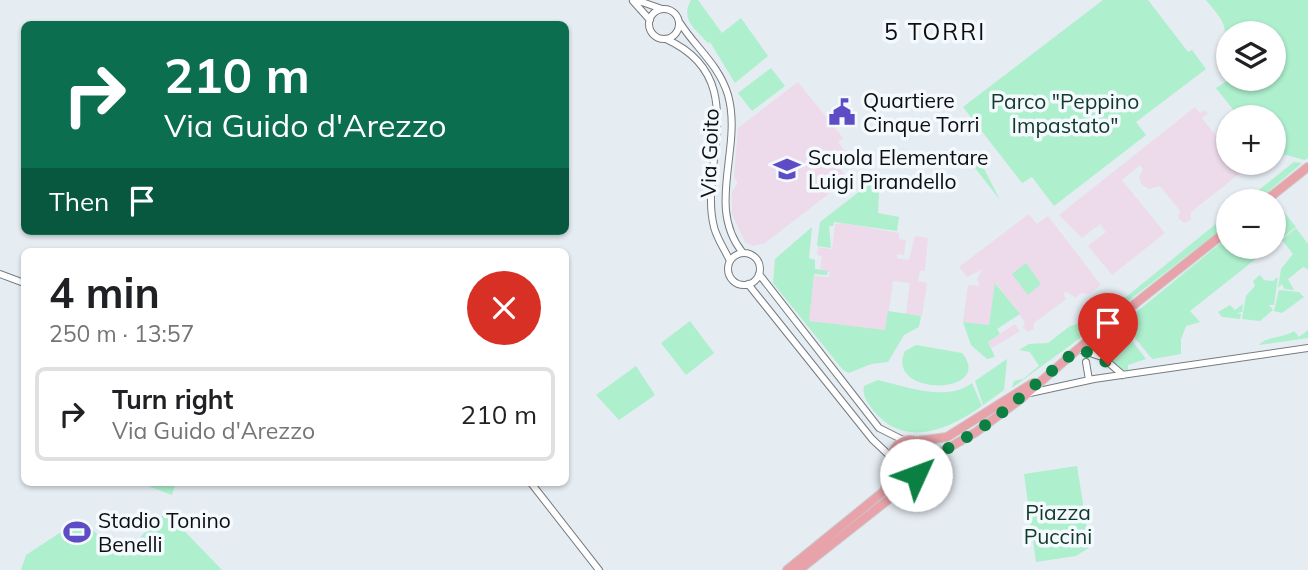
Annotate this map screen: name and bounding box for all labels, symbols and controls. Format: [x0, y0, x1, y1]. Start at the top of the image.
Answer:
district label: 5 TORRI [884, 17, 986, 46]
map controls [1216, 21, 1286, 259]
button: layers [1216, 21, 1286, 91]
text: 210 m [164, 44, 310, 105]
icon: right [49, 49, 140, 140]
place label: Quartiere Cinque Torri [863, 87, 980, 137]
park label: Parco "Peppino Impastato" [991, 88, 1139, 138]
public building icon: Quartiere Cinque Torri [827, 97, 857, 127]
text: Via Guido d'Arezzo [164, 105, 447, 145]
button: + [1216, 105, 1286, 175]
street label: Via Goito [694, 108, 724, 198]
place label: Scuola Elementare Luigi Pirandello [808, 144, 988, 194]
school or university icon: Scuola Elementare Luigi Pirandello [772, 154, 802, 184]
icon: arrive [123, 182, 161, 220]
text: Then [49, 185, 109, 218]
button: − [1216, 189, 1286, 259]
text: 4 min [49, 266, 160, 319]
button: close [467, 271, 541, 345]
pin [1078, 293, 1138, 365]
icon: arrive [1089, 304, 1127, 342]
text: 250 m · 13:57 [49, 319, 194, 348]
text: Turn right [112, 383, 233, 416]
icon: right [53, 395, 91, 433]
text: 210 m [461, 398, 537, 431]
text: Via Guido d'Arezzo [112, 416, 315, 445]
position arrow [879, 438, 953, 512]
park label: Piazza Puccini [1024, 499, 1092, 549]
place label: Stadio Tonino Benelli [98, 507, 231, 557]
sports icon: Stadio Tonino Benelli [62, 517, 92, 547]

